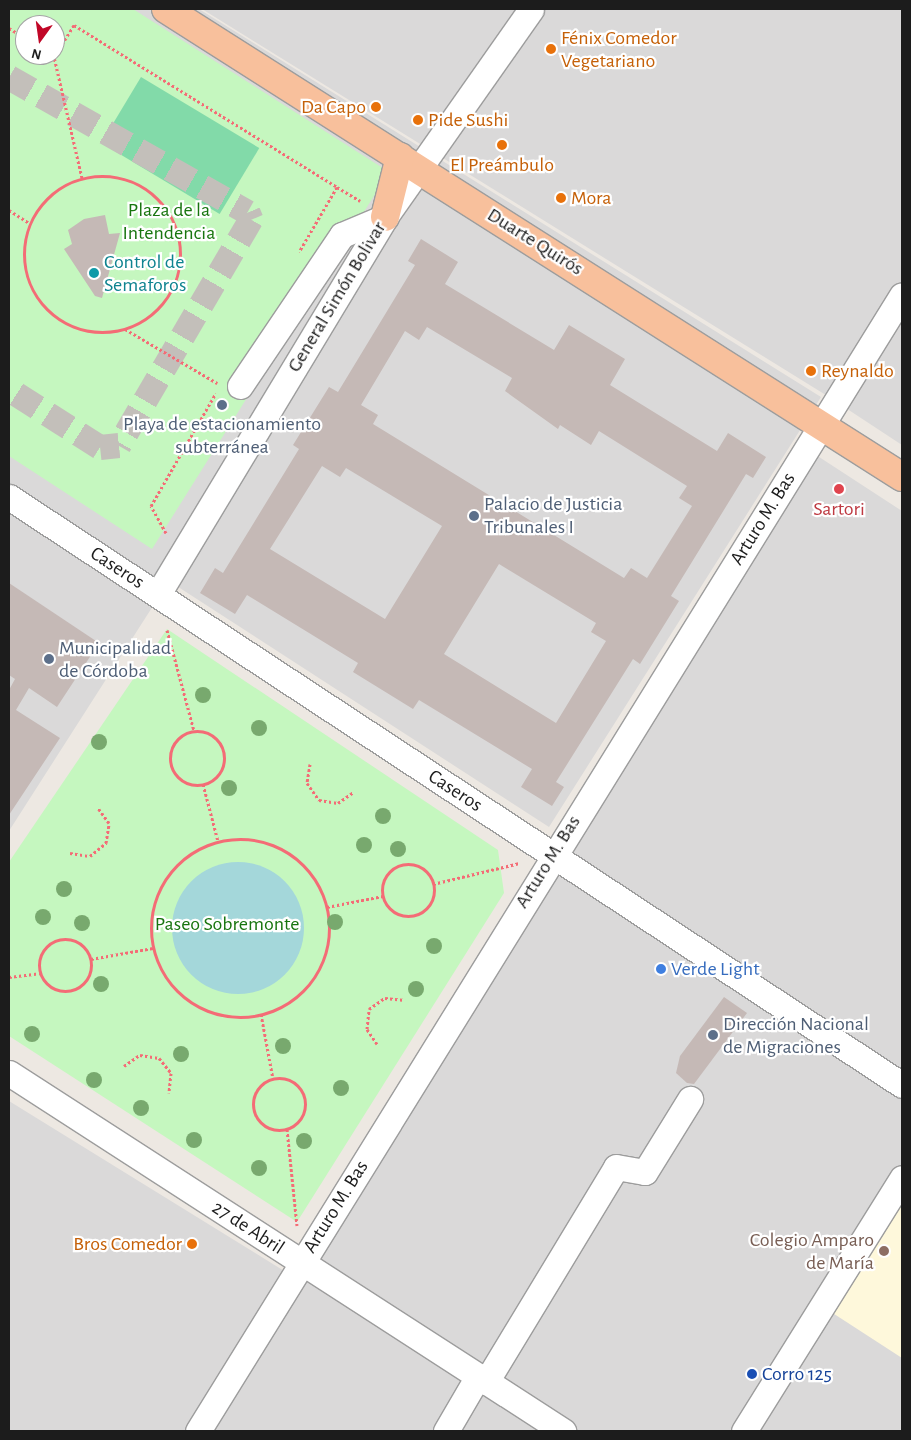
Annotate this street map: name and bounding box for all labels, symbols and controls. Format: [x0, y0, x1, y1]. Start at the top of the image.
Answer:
north arrow [15, 15, 65, 65]
place label: Fénix Comedor Vegetariano [561, 26, 677, 73]
marker: Fénix Comedor Vegetariano [545, 43, 557, 55]
text: N [30, 46, 43, 62]
place label: Da Capo [301, 95, 366, 119]
marker: Da Capo [370, 101, 382, 113]
place label: Pide Sushi [428, 108, 508, 132]
marker: Pide Sushi [412, 114, 424, 126]
marker: El Preámbulo [496, 139, 508, 151]
place label: El Preámbulo [450, 153, 554, 177]
place label: Mora [571, 186, 611, 210]
marker: Mora [555, 192, 567, 204]
park label: Plaza de la Intendencia [123, 198, 215, 245]
street label: Duarte Quirós [483, 203, 587, 281]
street label: General Simón Bolivar [283, 217, 391, 377]
place label: Control de Semaforos [104, 250, 186, 297]
marker: Control de Semaforos [88, 267, 100, 279]
place label: Reynaldo [821, 359, 894, 383]
marker: Reynaldo [805, 365, 817, 377]
marker: Playa de estacionamiento subterránea [216, 399, 228, 411]
place label: Playa de estacionamiento subterránea [123, 413, 321, 460]
street label: Arturo M. Bas [725, 468, 801, 570]
marker: Sartori [833, 483, 845, 495]
place label: Palacio de Justicia Tribunales I [484, 492, 622, 539]
place label: Sartori [813, 497, 865, 521]
marker: Palacio de Justicia Tribunales I [468, 510, 480, 522]
street label: Caseros [85, 542, 149, 594]
place label: Municipalidad de Córdoba [59, 636, 171, 683]
marker: Municipalidad de Córdoba [43, 653, 55, 665]
street label: Caseros [423, 765, 487, 817]
street label: Arturo M. Bas [510, 811, 586, 913]
park label: Paseo Sobremonte [155, 912, 299, 936]
place label: Verde Light [671, 957, 760, 981]
marker: Verde Light [655, 963, 667, 975]
place label: Dirección Nacional de Migraciones [723, 1012, 869, 1059]
marker: Dirección Nacional de Migraciones [707, 1029, 719, 1041]
street label: Arturo M. Bas [298, 1156, 374, 1258]
street label: 27 de Abril [207, 1196, 289, 1260]
place label: Colegio Amparo de María [750, 1228, 874, 1275]
place label: Bros Comedor [73, 1232, 182, 1256]
marker: Bros Comedor [186, 1238, 198, 1250]
marker: Colegio Amparo de María [878, 1245, 890, 1257]
place label: Corro 125 [762, 1362, 832, 1386]
marker: Corro 125 [746, 1368, 758, 1380]

